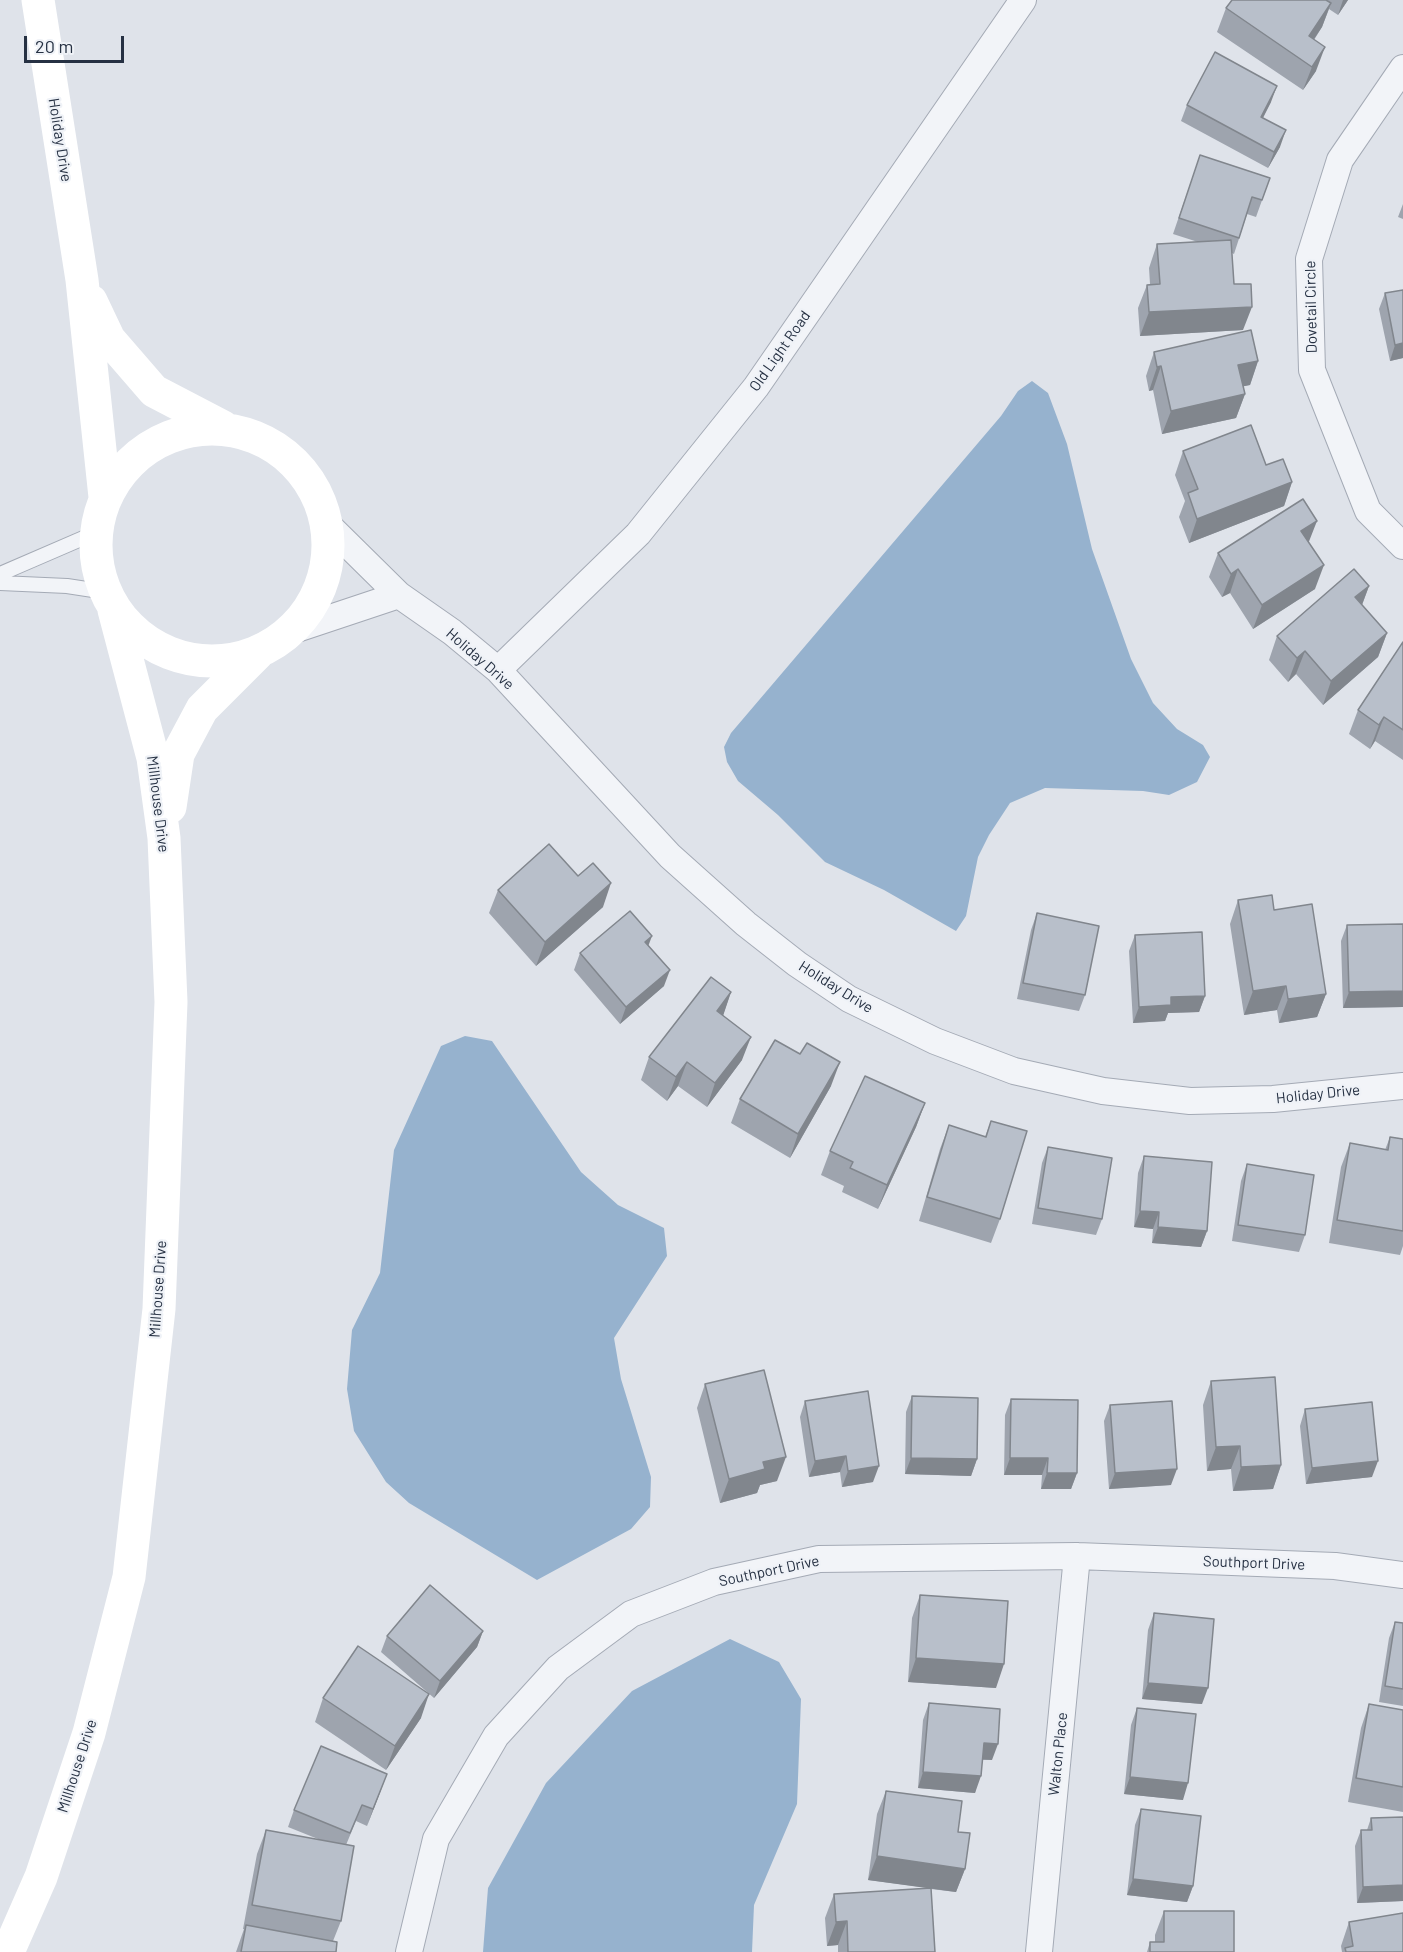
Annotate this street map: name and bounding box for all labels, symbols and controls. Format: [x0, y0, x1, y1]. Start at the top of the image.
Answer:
scale bar [27, 24, 128, 62]
text: 20 m [35, 35, 73, 57]
street label: Holiday Drive [45, 97, 75, 183]
street label: Dovetail Circle [1301, 260, 1321, 354]
street label: Old Light Road [746, 307, 814, 395]
street label: Holiday Drive [442, 625, 518, 693]
street label: Millhouse Drive [143, 755, 173, 853]
street label: Holiday Drive [795, 957, 877, 1017]
street label: Holiday Drive [1275, 1081, 1361, 1107]
street label: Millhouse Drive [146, 1240, 170, 1338]
street label: Southport Drive [717, 1552, 821, 1590]
street label: Southport Drive [1203, 1552, 1305, 1574]
street label: Walton Place [1045, 1711, 1071, 1797]
street label: Millhouse Drive [53, 1717, 101, 1815]

